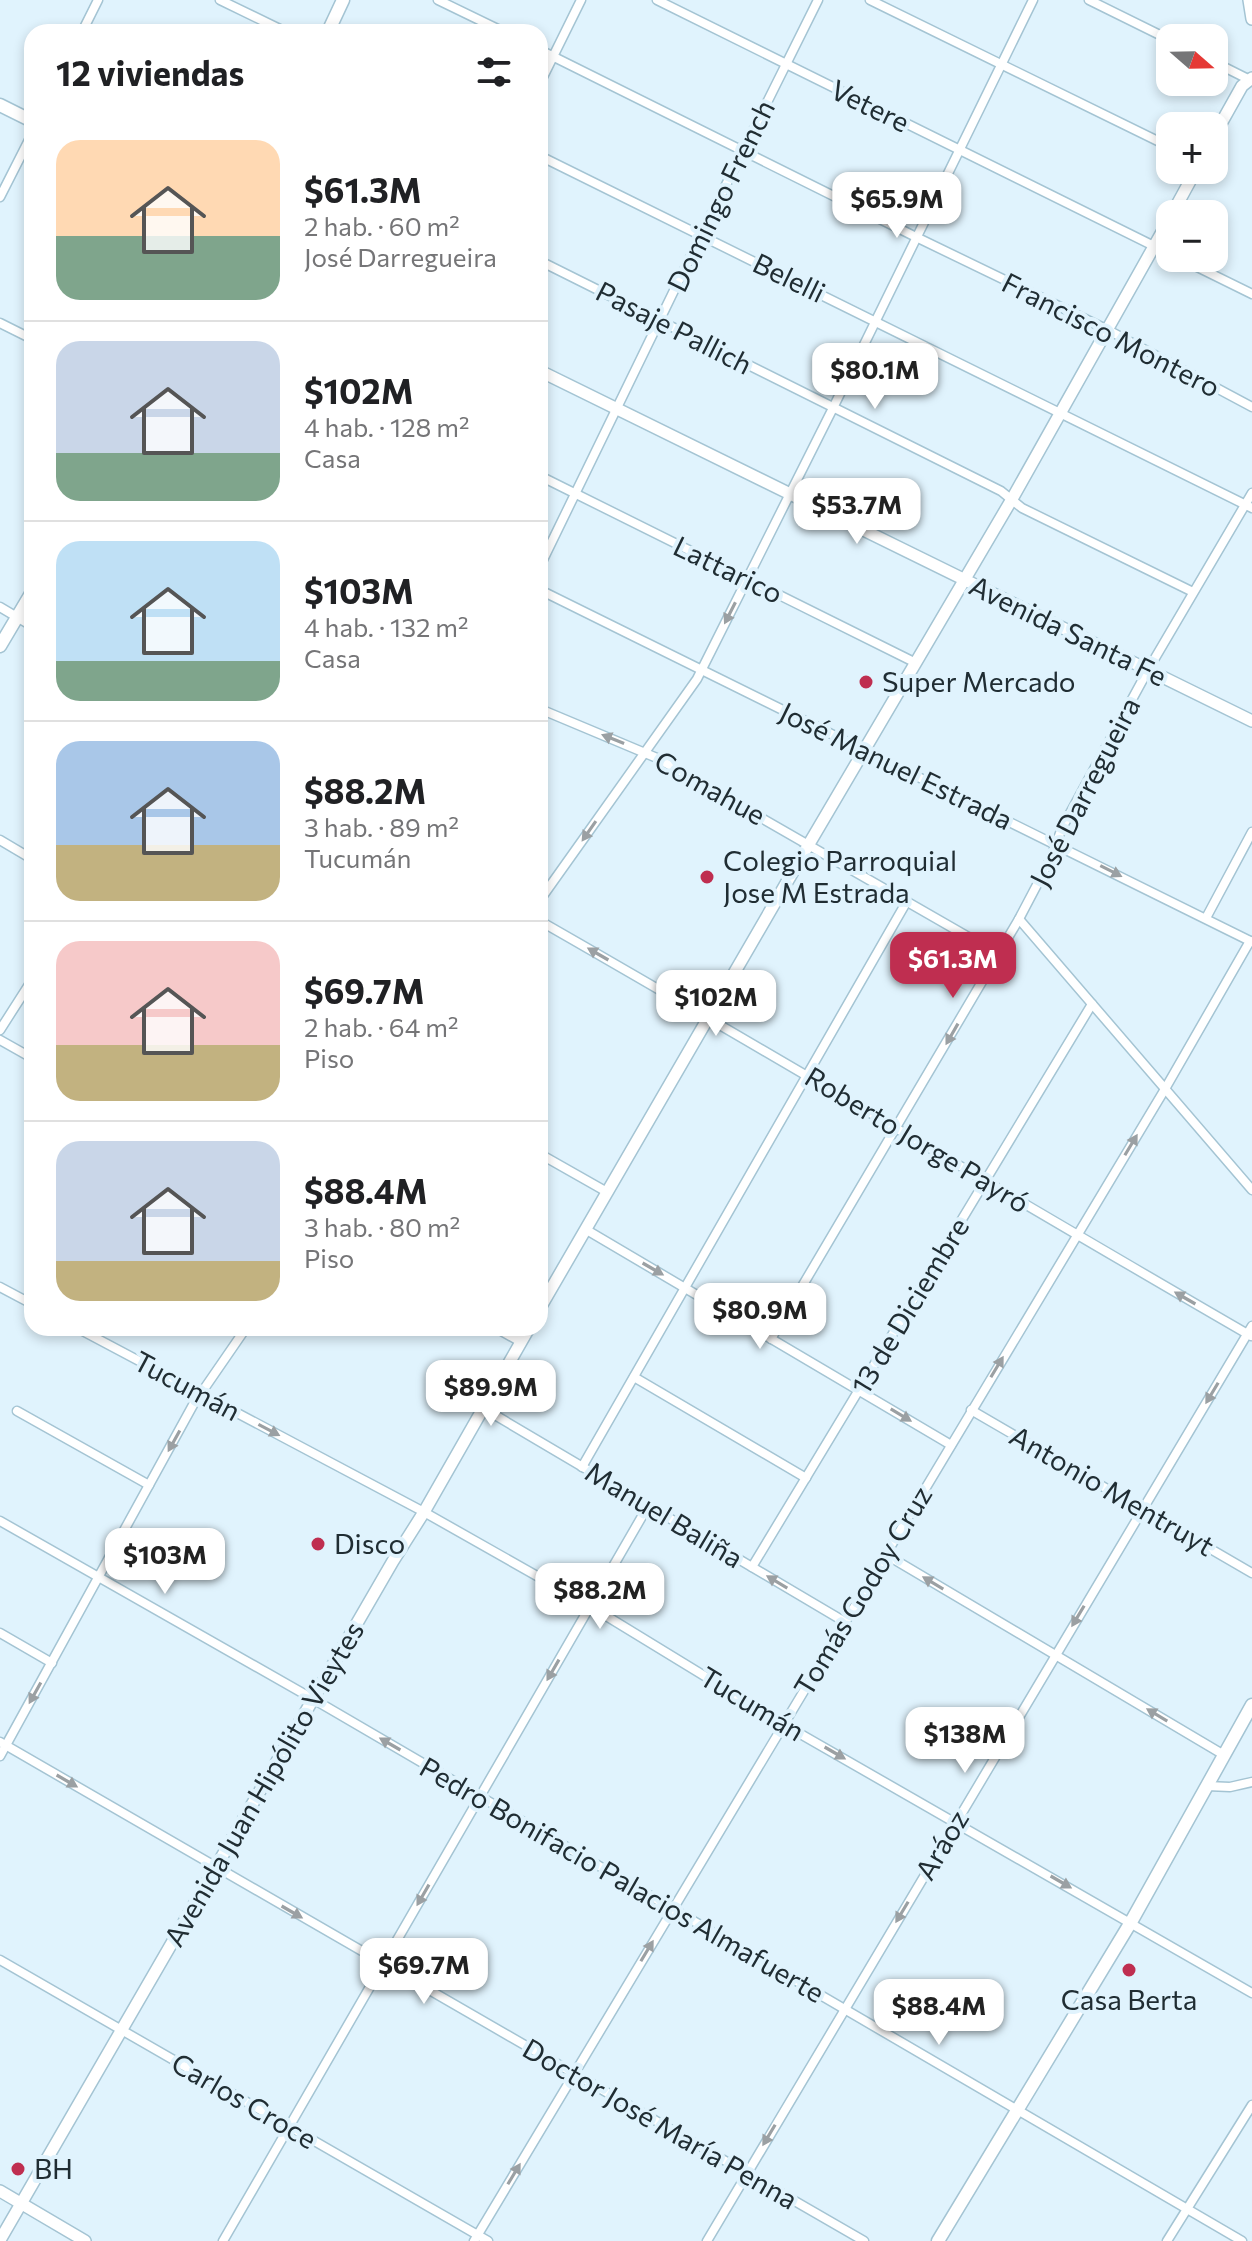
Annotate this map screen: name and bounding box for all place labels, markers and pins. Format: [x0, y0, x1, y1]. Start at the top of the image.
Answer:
pin: $65.9M [832, 172, 962, 240]
pin: $80.1M [810, 343, 940, 411]
pin: $53.7M [792, 478, 922, 546]
place label: Super Mercado [882, 664, 1076, 698]
marker: Super Mercado [857, 673, 875, 691]
place label: Colegio Parroquial Jose M Estrada [723, 843, 957, 909]
marker: Colegio Parroquial Jose M Estrada [698, 868, 716, 886]
pin: $61.3M [888, 932, 1018, 1000]
pin: $102M [660, 970, 772, 1038]
pin: $80.9M [695, 1283, 825, 1351]
pin: $89.9M [426, 1360, 556, 1428]
place label: Disco [334, 1526, 405, 1560]
pin: $103M [109, 1528, 221, 1596]
marker: Disco [309, 1535, 327, 1553]
pin: $88.2M [535, 1563, 665, 1631]
pin: $138M [909, 1707, 1021, 1775]
pin: $69.7M [359, 1938, 489, 2006]
marker: Casa Berta [1120, 1961, 1138, 1979]
pin: $88.4M [874, 1979, 1004, 2047]
place label: Casa Berta [1061, 1982, 1197, 2016]
place label: BH [34, 2151, 73, 2185]
marker: BH [9, 2160, 27, 2178]

